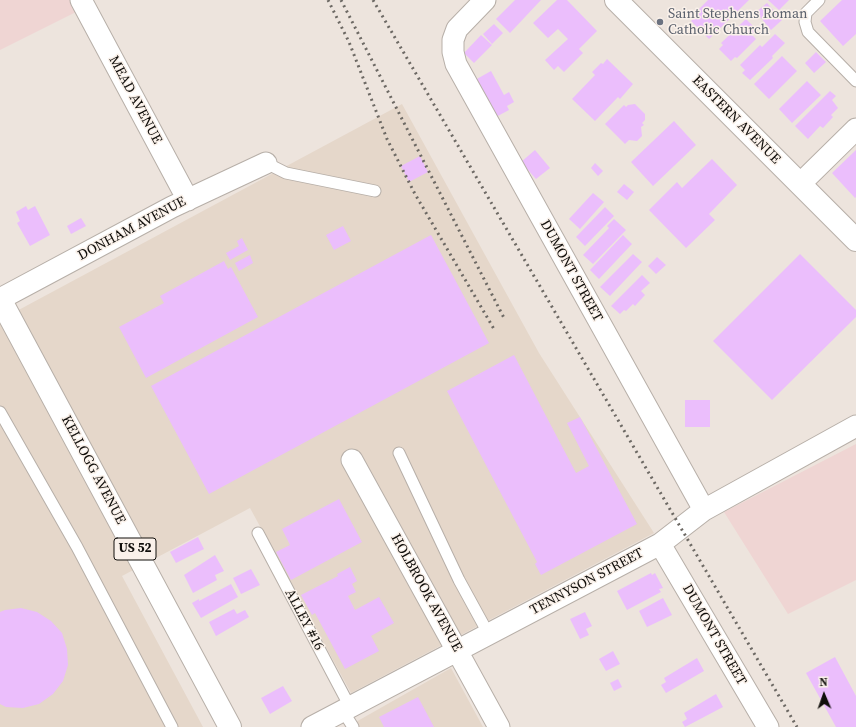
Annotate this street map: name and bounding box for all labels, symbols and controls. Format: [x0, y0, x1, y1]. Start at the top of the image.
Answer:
place label: Saint Stephens Roman Catholic Church [668, 6, 807, 38]
marker: Saint Stephens Roman Catholic Church [655, 17, 665, 27]
street label: MEAD AVENUE [105, 53, 165, 147]
street label: EASTERN AVENUE [688, 72, 784, 168]
street label: DONHAM AVENUE [75, 193, 189, 265]
street label: DUMONT STREET [536, 217, 606, 325]
street label: KELLOGG AVENUE [57, 413, 129, 527]
street label: HOLBROOK AVENUE [387, 531, 465, 655]
road number: US 52 [114, 538, 156, 560]
street label: TENNYSON STREET [527, 545, 647, 619]
street label: DUMONT STREET [678, 582, 750, 688]
street label: ALLEY #16 [281, 586, 327, 654]
north arrow [804, 675, 844, 715]
text: N [819, 675, 828, 690]

